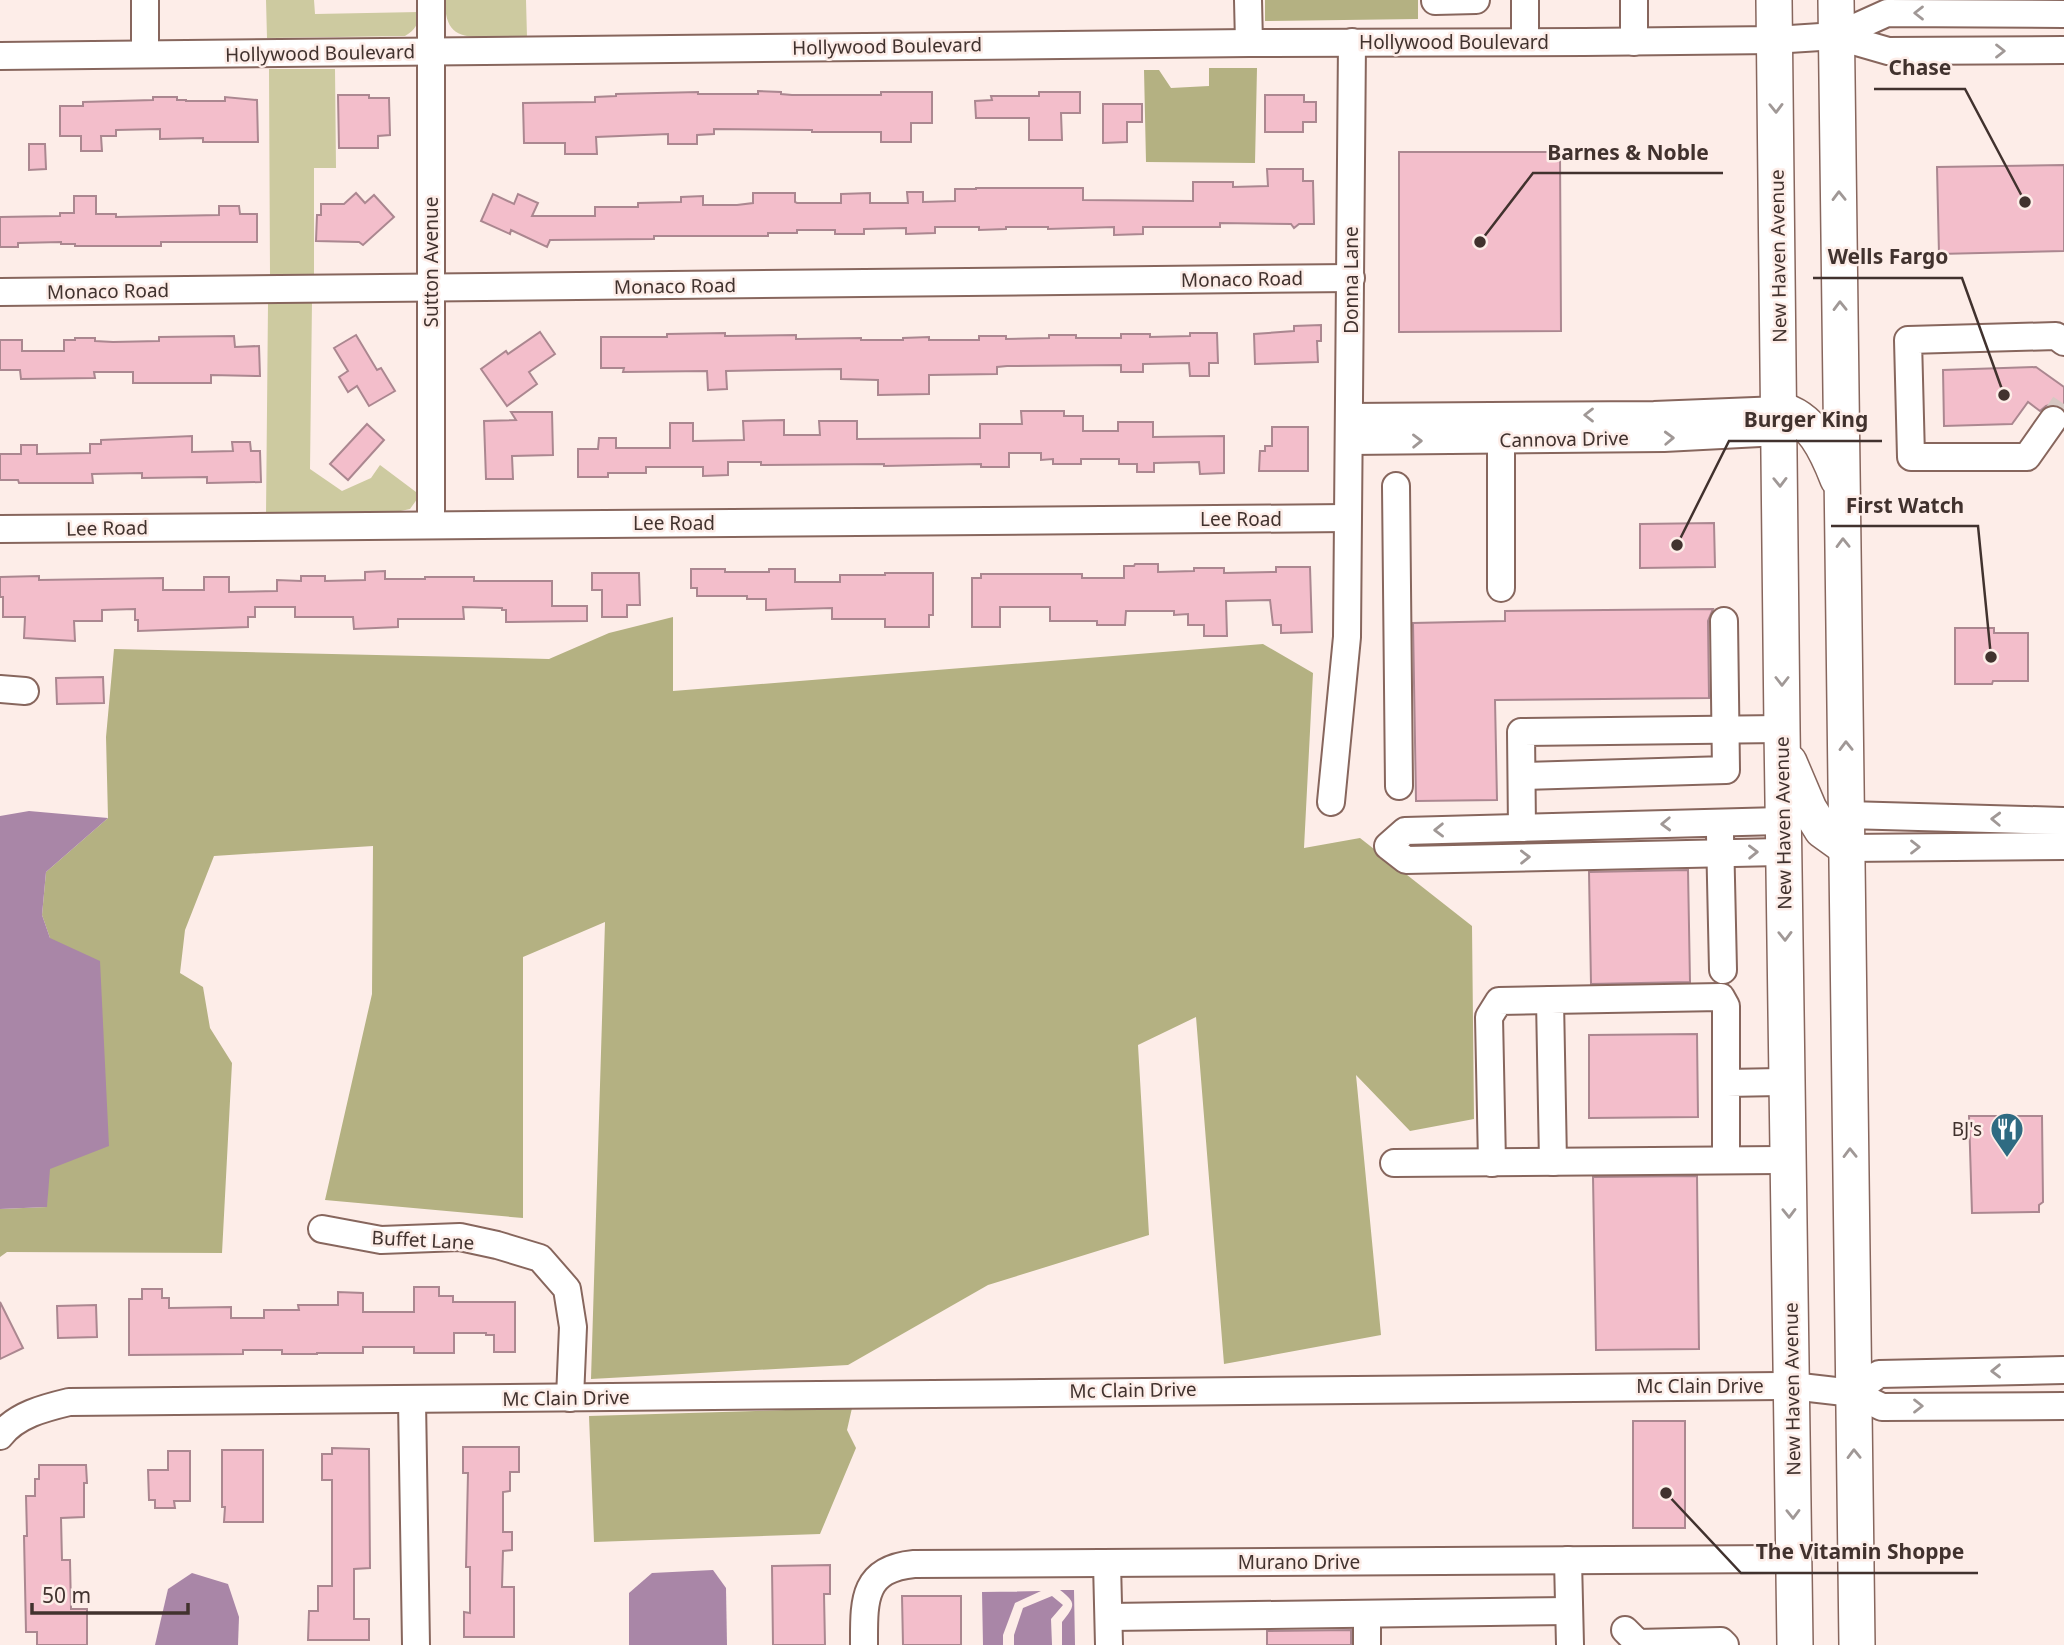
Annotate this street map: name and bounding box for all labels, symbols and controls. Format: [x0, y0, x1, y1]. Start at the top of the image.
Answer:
one-way arrow [1913, 5, 1924, 21]
street label: Hollywood Boulevard [1359, 29, 1549, 55]
street label: Hollywood Boulevard [792, 31, 982, 61]
street label: Hollywood Boulevard [225, 38, 415, 68]
one-way arrow [1996, 43, 2006, 59]
callout: Chase [1874, 47, 1965, 89]
text: Chase [1889, 53, 1951, 81]
one-way arrow [1768, 103, 1783, 114]
callout: Barnes & Noble [1533, 131, 1723, 173]
text: Barnes & Noble [1547, 138, 1709, 166]
street label: New Haven Avenue [1763, 169, 1793, 343]
one-way arrow [1831, 190, 1846, 201]
street label: Sutton Avenue [418, 197, 444, 327]
street label: Donna Lane [1338, 226, 1364, 334]
callout: Wells Fargo [1813, 236, 1962, 278]
text: Wells Fargo [1828, 242, 1948, 270]
street label: Monaco Road [1181, 265, 1303, 293]
street label: Monaco Road [614, 272, 736, 300]
street label: Monaco Road [47, 277, 169, 305]
one-way arrow [1832, 300, 1848, 310]
callout: Burger King [1729, 399, 1882, 441]
text: Burger King [1744, 405, 1868, 433]
one-way arrow [1583, 407, 1594, 423]
street label: Cannova Drive [1499, 425, 1629, 453]
one-way arrow [1664, 430, 1675, 445]
one-way arrow [1412, 433, 1423, 449]
one-way arrow [1773, 477, 1788, 488]
callout: First Watch [1831, 484, 1978, 526]
text: First Watch [1846, 491, 1964, 519]
street label: Lee Road [1200, 506, 1282, 532]
street label: Lee Road [633, 510, 715, 536]
street label: Lee Road [66, 514, 148, 542]
one-way arrow [1835, 537, 1851, 548]
one-way arrow [1774, 676, 1789, 687]
street label: New Haven Avenue [1768, 736, 1798, 910]
one-way arrow [1838, 741, 1854, 751]
one-way arrow [1990, 812, 2001, 827]
one-way arrow [1660, 817, 1671, 832]
one-way arrow [1433, 823, 1444, 838]
one-way arrow [1910, 839, 1921, 855]
one-way arrow [1748, 844, 1759, 860]
one-way arrow [1521, 849, 1531, 865]
one-way arrow [1777, 931, 1793, 942]
restaurant icon: BJ's [1988, 1110, 2026, 1159]
place label: BJ's [1952, 1116, 1982, 1142]
one-way arrow [1842, 1148, 1858, 1158]
one-way arrow [1781, 1208, 1797, 1218]
street label: Buffet Lane [371, 1224, 475, 1256]
street label: New Haven Avenue [1777, 1302, 1807, 1476]
one-way arrow [1990, 1364, 2001, 1379]
street label: Mc Clain Drive [1636, 1373, 1764, 1399]
street label: Mc Clain Drive [1069, 1376, 1197, 1404]
street label: Mc Clain Drive [502, 1384, 630, 1412]
one-way arrow [1913, 1399, 1924, 1414]
one-way arrow [1846, 1449, 1862, 1459]
one-way arrow [1785, 1509, 1801, 1519]
callout: The Vitamin Shoppe [1741, 1531, 1978, 1573]
text: The Vitamin Shoppe [1756, 1537, 1964, 1565]
street label: Murano Drive [1238, 1549, 1360, 1575]
scale bar [32, 1572, 187, 1616]
text: 50 m [42, 1581, 91, 1609]

